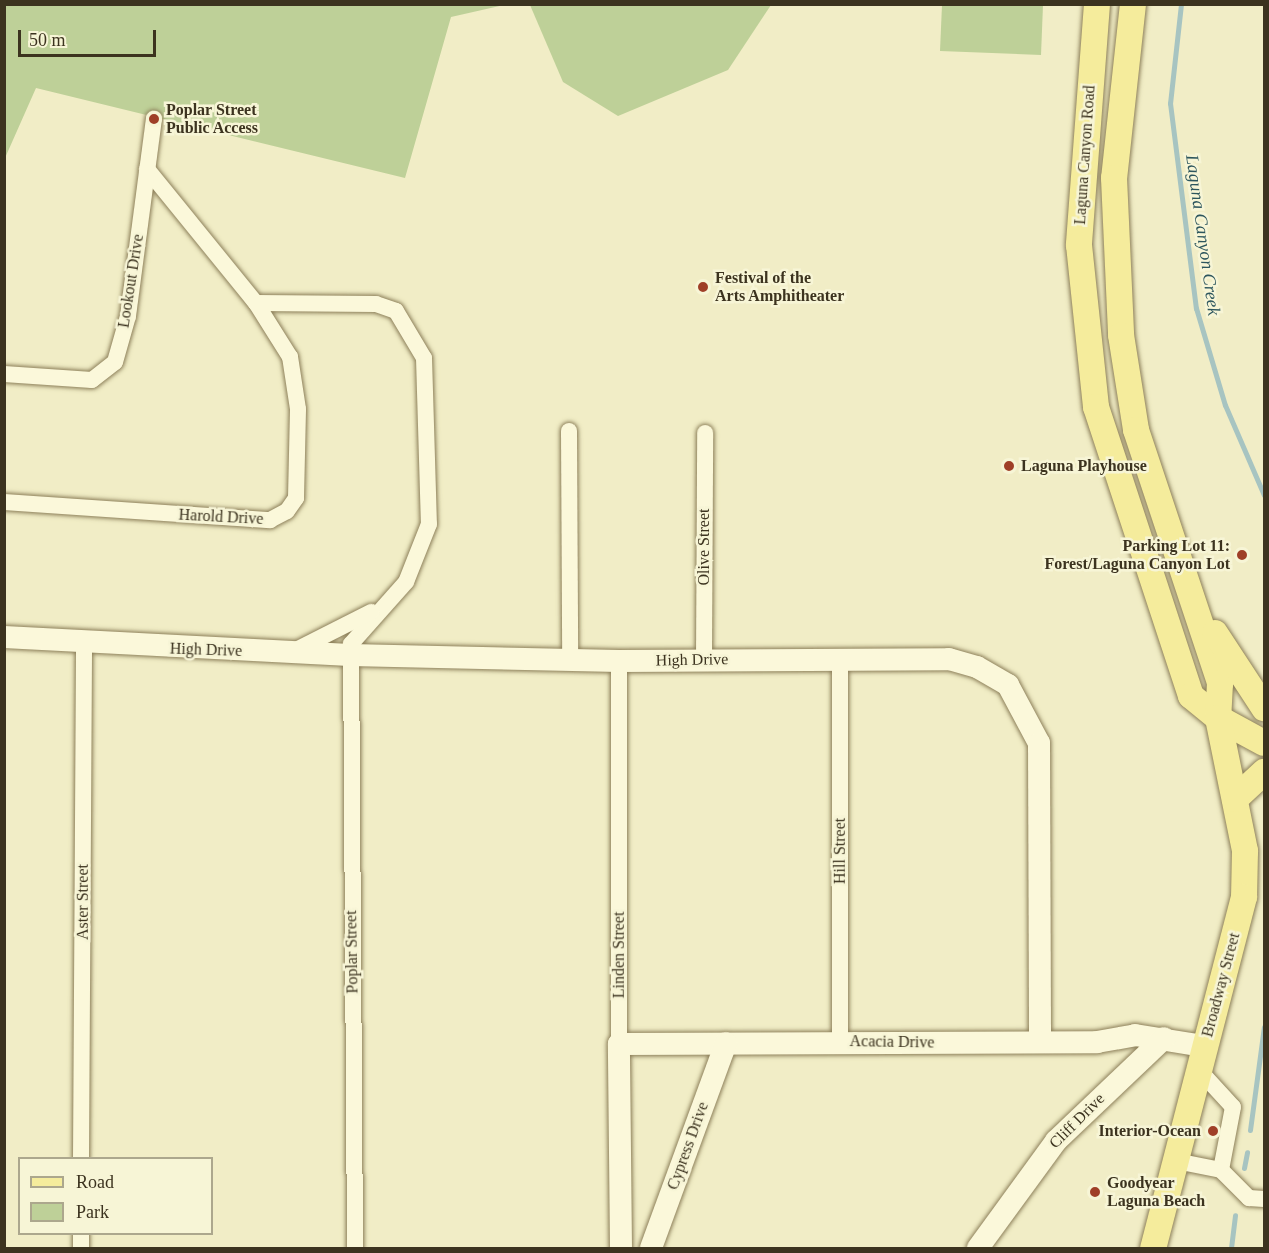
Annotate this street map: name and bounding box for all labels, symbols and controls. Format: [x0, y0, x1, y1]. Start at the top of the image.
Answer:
scale bar [21, 18, 159, 56]
text: 50 m [29, 30, 66, 50]
street label: Laguna Canyon Road [1071, 85, 1099, 225]
place label: Poplar Street Public Access [166, 100, 259, 138]
marker: Poplar Street Public Access [147, 112, 161, 126]
water label: Laguna Canyon Creek [1181, 153, 1225, 317]
street label: Lookout Drive [114, 233, 148, 329]
place label: Festival of the Arts Amphitheater [715, 268, 845, 306]
marker: Festival of the Arts Amphitheater [696, 280, 710, 294]
place label: Laguna Playhouse [1021, 456, 1147, 476]
marker: Laguna Playhouse [1002, 459, 1016, 473]
street label: Harold Drive [178, 505, 264, 529]
street label: Olive Street [694, 509, 714, 585]
place label: Parking Lot 11: Forest/Laguna Canyon Lot [1044, 536, 1230, 574]
marker: Parking Lot 11: Forest/Laguna Canyon Lot [1235, 548, 1249, 562]
street label: High Drive [169, 639, 243, 661]
street label: High Drive [656, 650, 728, 670]
street label: Hill Street [830, 818, 850, 884]
street label: Aster Street [73, 864, 93, 940]
street label: Poplar Street [342, 910, 362, 994]
street label: Linden Street [609, 912, 629, 998]
street label: Broadway Street [1198, 931, 1244, 1039]
street label: Acacia Drive [849, 1032, 935, 1052]
street label: Cliff Drive [1045, 1089, 1109, 1153]
street label: Cypress Drive [663, 1099, 713, 1193]
place label: Interior-Ocean [1099, 1121, 1201, 1141]
marker: Interior-Ocean [1206, 1124, 1220, 1138]
legend [18, 1157, 213, 1235]
text: Road [76, 1172, 114, 1192]
place label: Goodyear Laguna Beach [1107, 1173, 1205, 1211]
marker: Goodyear Laguna Beach [1088, 1185, 1102, 1199]
text: Park [76, 1202, 109, 1222]

